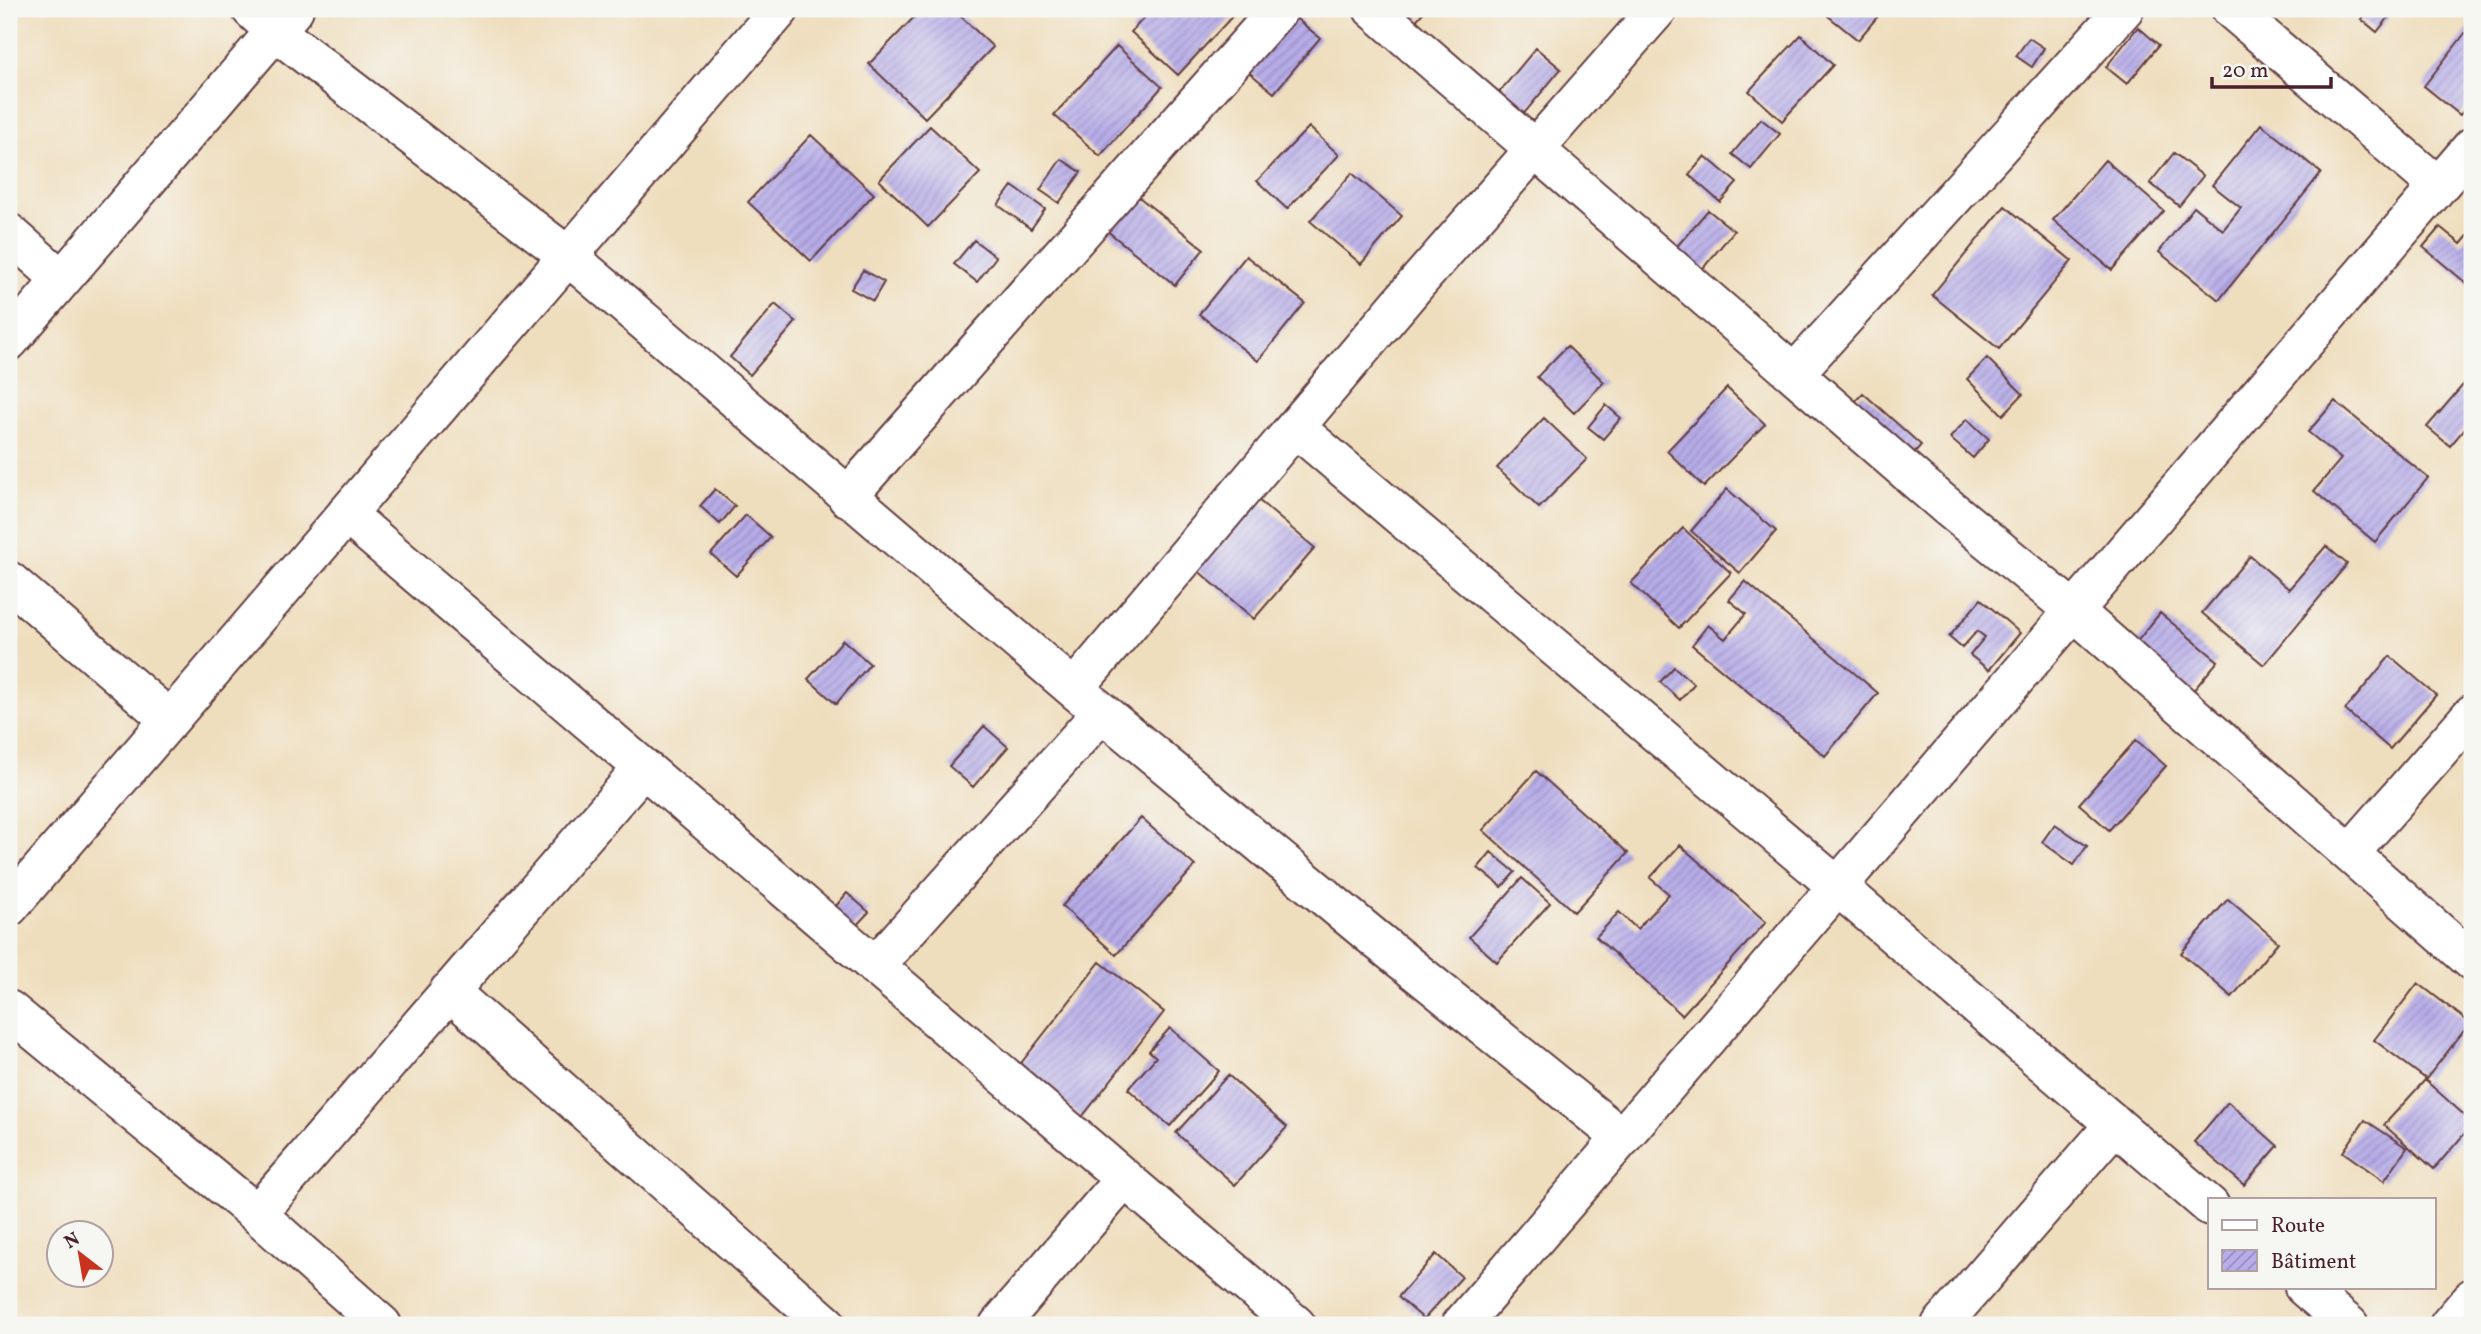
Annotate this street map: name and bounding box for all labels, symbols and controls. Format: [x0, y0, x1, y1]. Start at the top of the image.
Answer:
scale bar [2212, 46, 2330, 90]
text: 20 m [2222, 57, 2268, 86]
legend [2208, 1198, 2436, 1288]
text: Route [2271, 1212, 2325, 1241]
north arrow [46, 1218, 116, 1288]
text: N [60, 1226, 85, 1256]
text: Bâtiment [2271, 1248, 2356, 1277]

